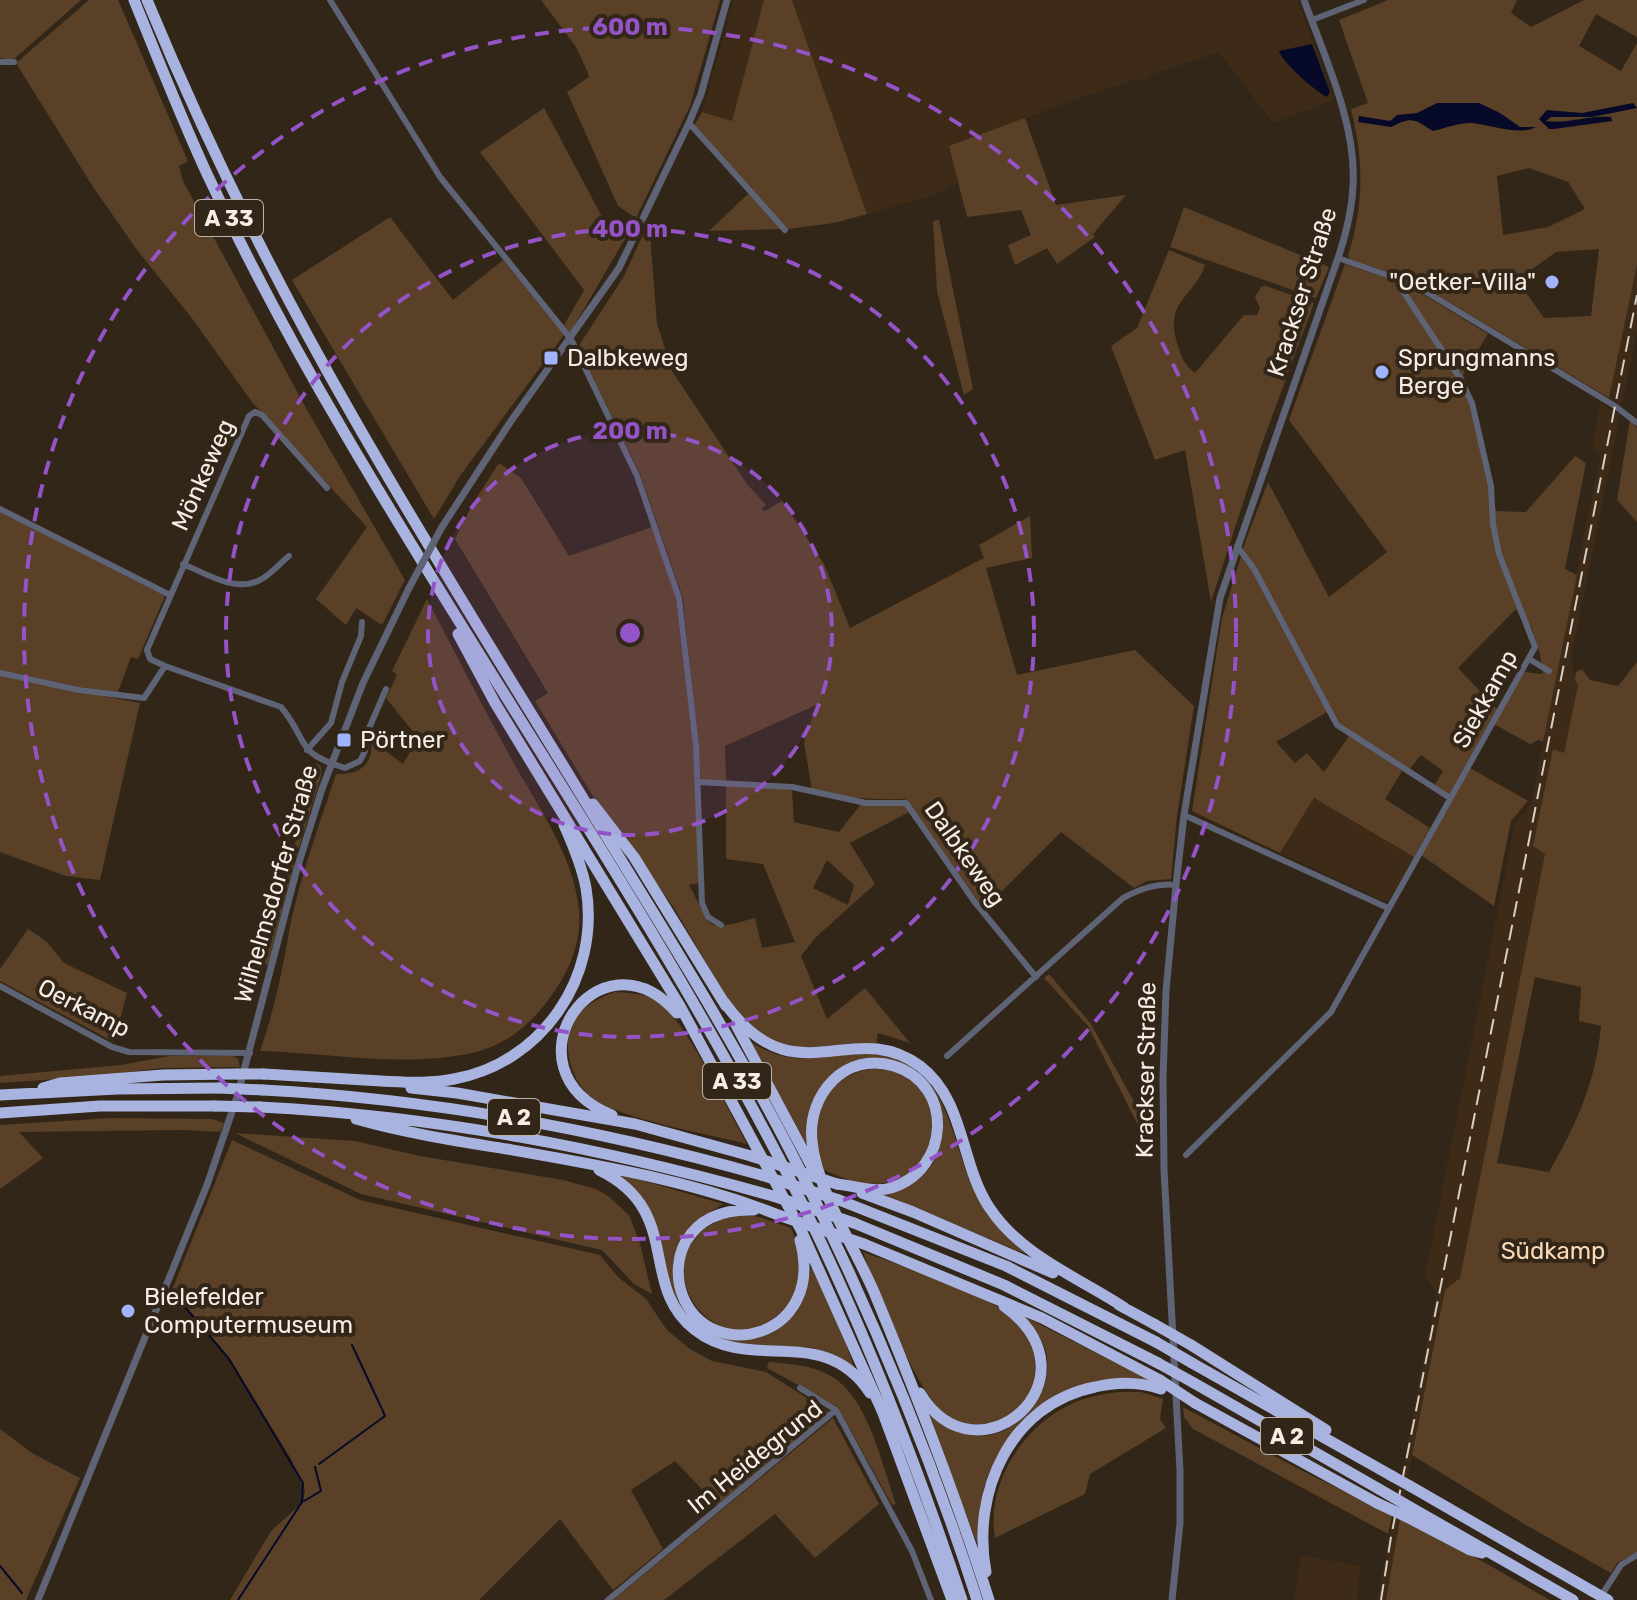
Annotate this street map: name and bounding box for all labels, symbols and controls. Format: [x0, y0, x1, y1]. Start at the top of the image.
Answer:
text: 600 m [592, 13, 668, 41]
road number: A 33 [195, 200, 263, 236]
street label: Krackser Straße [1261, 204, 1343, 380]
text: 400 m [592, 215, 668, 243]
place label: "Oetker-Villa" [1389, 268, 1536, 296]
marker: "Oetker-Villa" [1543, 273, 1561, 291]
place label: Dalbkeweg [567, 344, 689, 372]
place label: Sprungmanns Berge [1398, 344, 1556, 400]
marker: Dalbkeweg [542, 349, 560, 367]
marker: Sprungmanns Berge [1373, 363, 1391, 381]
street label: Mönkeweg [166, 415, 240, 535]
text: 200 m [592, 417, 668, 445]
centre of rings [616, 619, 644, 647]
street label: Siekkamp [1447, 645, 1523, 753]
place label: Pörtner [360, 726, 445, 754]
marker: Pörtner [335, 731, 353, 749]
street label: Wilhelmsdorfer Straße [229, 762, 323, 1006]
street label: Dalbkeweg [919, 796, 1011, 912]
street label: Oerkamp [33, 973, 135, 1043]
street label: Krackser Straße [1130, 982, 1162, 1158]
road number: A 33 [703, 1063, 771, 1099]
road number: A 2 [488, 1099, 540, 1135]
park label: Südkamp [1501, 1237, 1605, 1265]
place label: Bielefelder Computermuseum [144, 1283, 353, 1339]
marker: Bielefelder Computermuseum [119, 1302, 137, 1320]
street label: Im Heidegrund [682, 1394, 828, 1520]
road number: A 2 [1261, 1418, 1313, 1454]

